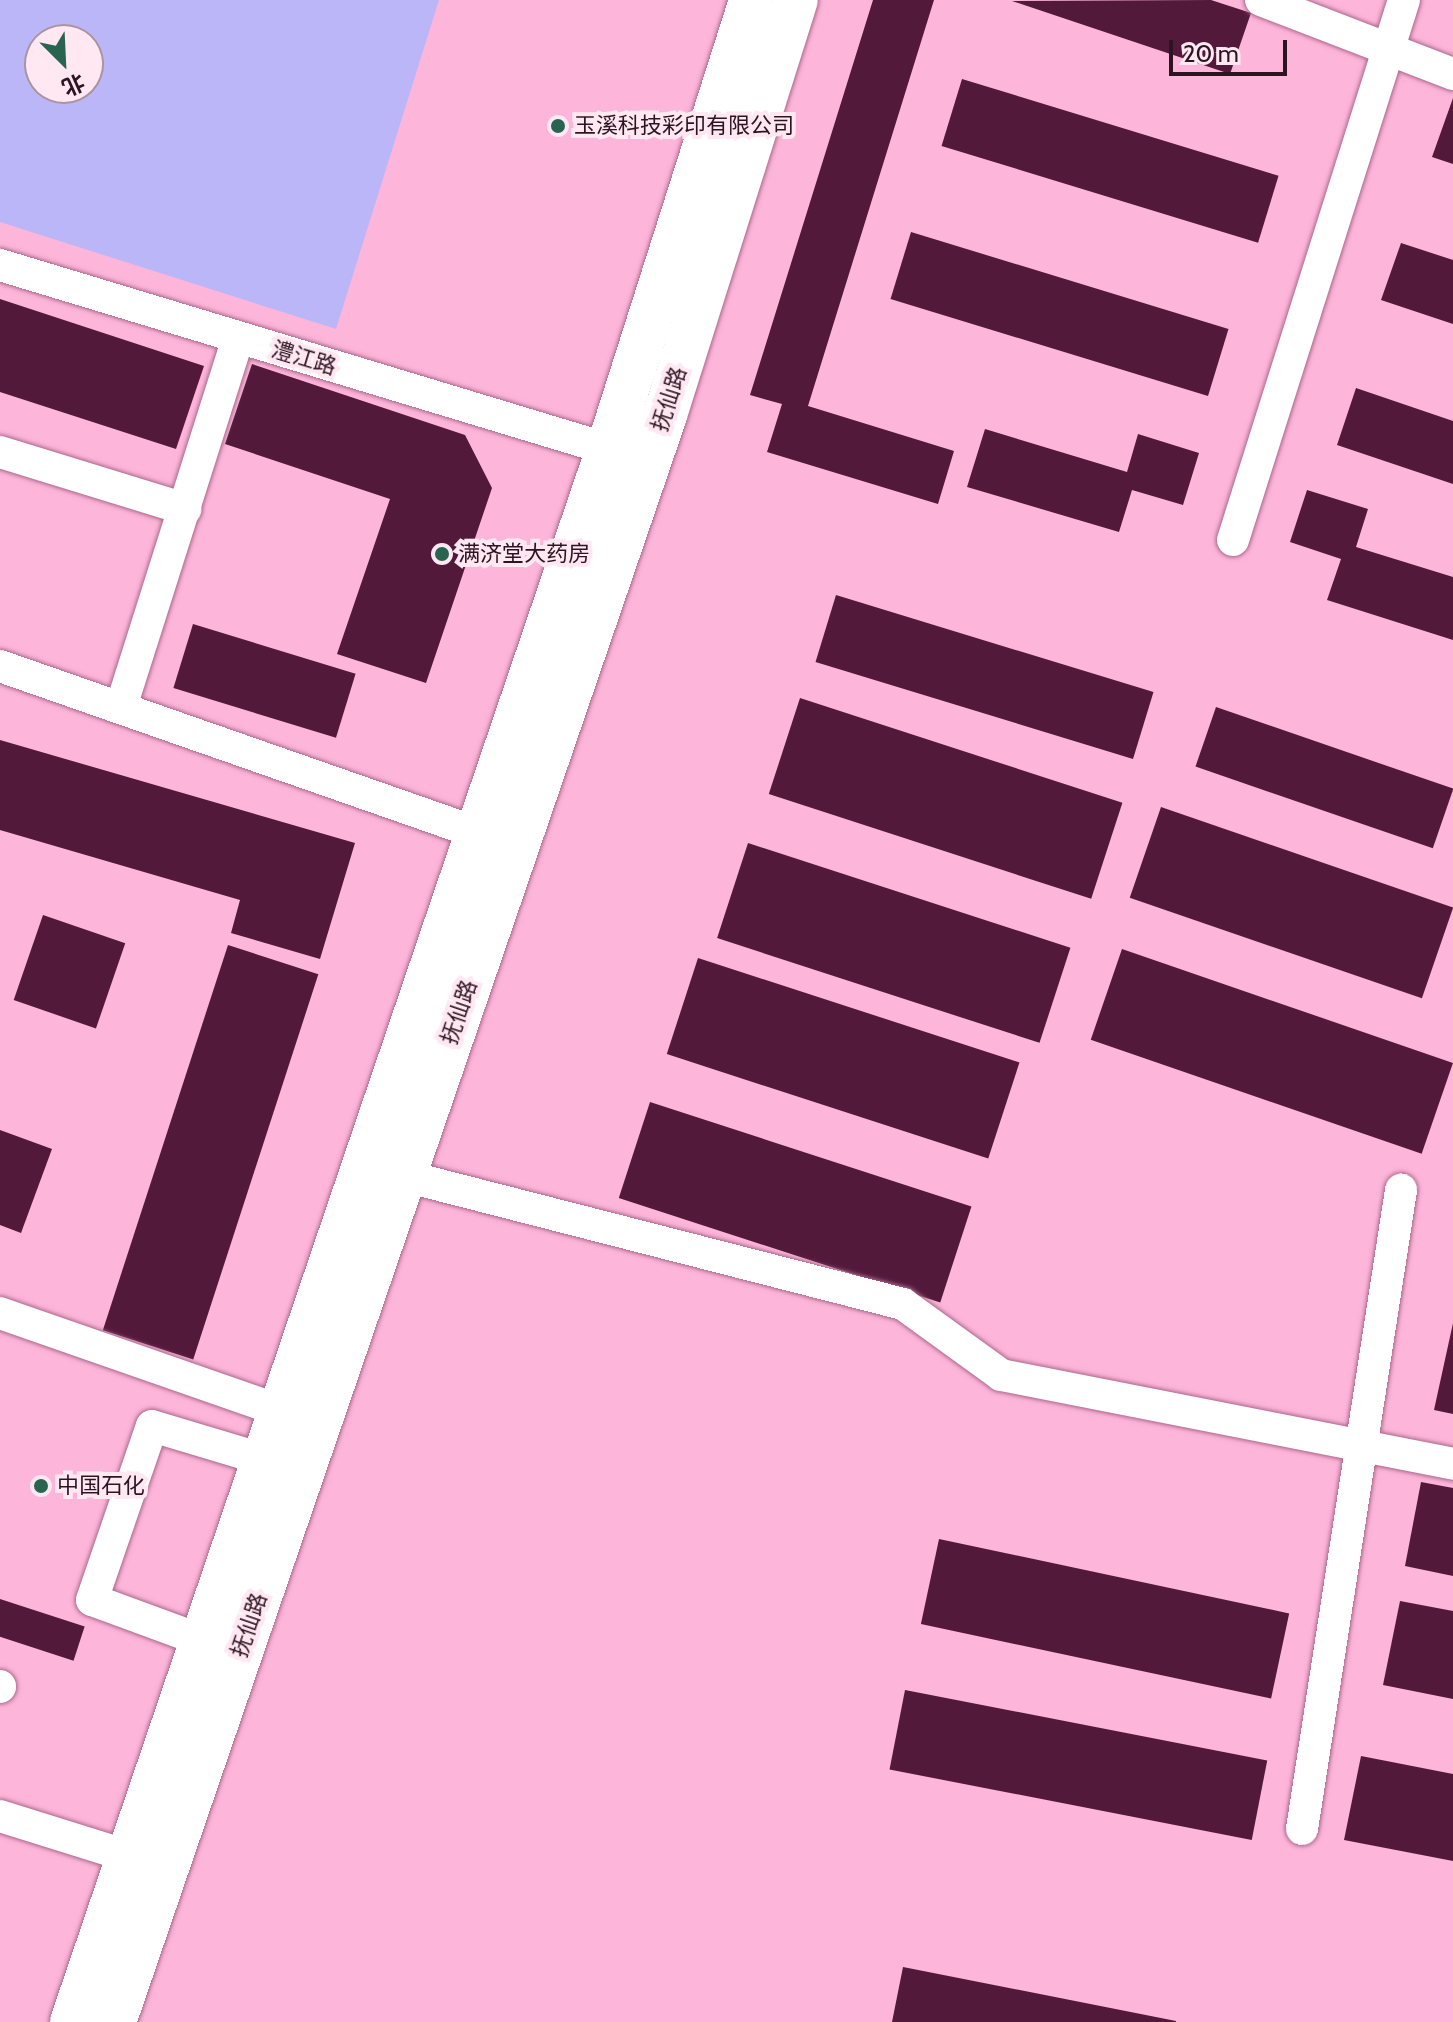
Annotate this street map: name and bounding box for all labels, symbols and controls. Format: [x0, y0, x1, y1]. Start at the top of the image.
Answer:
north arrow [24, 24, 104, 104]
scale bar [1173, 24, 1291, 74]
text: 20 m [1183, 39, 1239, 68]
text: 北 [58, 68, 89, 101]
place label: 玉溪科技彩印有限公司 [574, 113, 794, 139]
marker: 玉溪科技彩印有限公司 [549, 117, 567, 135]
street label: 澧江路 [269, 336, 339, 380]
street label: 抚仙路 [646, 364, 692, 434]
place label: 满济堂大药房 [458, 541, 590, 567]
marker: 满济堂大药房 [433, 545, 451, 563]
street label: 抚仙路 [436, 977, 482, 1047]
place label: 中国石化 [57, 1473, 145, 1499]
marker: 中国石化 [32, 1477, 50, 1495]
street label: 抚仙路 [226, 1590, 272, 1660]

